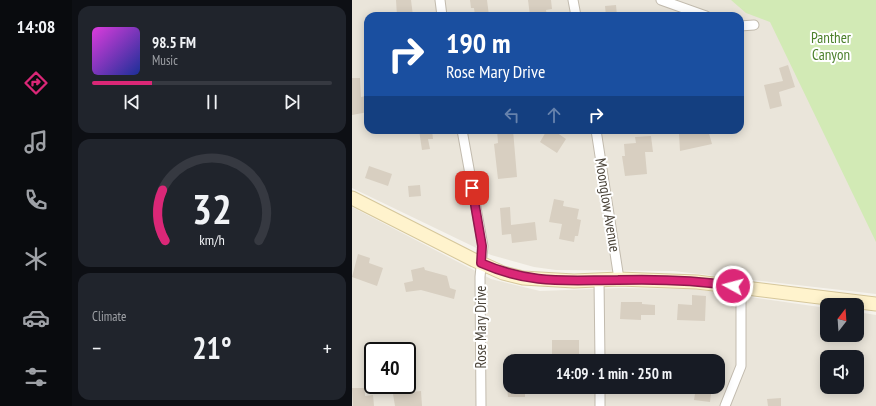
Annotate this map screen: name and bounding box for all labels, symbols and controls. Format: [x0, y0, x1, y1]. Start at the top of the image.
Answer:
text: 14:08 [17, 15, 55, 38]
text: 190 m [446, 24, 510, 61]
icon: right [380, 28, 432, 80]
park label: Panther Canyon [811, 28, 852, 64]
text: 98.5 FM [152, 33, 196, 52]
text: Music [152, 52, 178, 69]
text: Rose Mary Drive [446, 60, 545, 83]
icon: directions [22, 69, 50, 97]
icon: previous [121, 91, 143, 113]
icon: pause [201, 91, 223, 113]
icon: next [281, 91, 303, 113]
icon: left [501, 104, 523, 126]
icon: ahead [543, 104, 565, 126]
icon: right [585, 104, 607, 126]
icon: music [22, 128, 50, 156]
street label: Moonglow Avenue [591, 157, 625, 253]
pin [455, 171, 489, 205]
icon: arrive [461, 177, 483, 199]
text: 32 [192, 182, 232, 235]
icon: phone [22, 186, 50, 214]
text: km/h [199, 230, 225, 249]
icon: climate [22, 245, 50, 273]
position arrow [712, 265, 754, 307]
street label: Rose Mary Drive [471, 286, 490, 368]
north arrow [820, 298, 864, 342]
map controls [820, 298, 864, 394]
icon: car [22, 304, 50, 332]
text: Climate [92, 308, 126, 325]
text: 21° [192, 328, 232, 367]
text: − [92, 334, 101, 362]
text: + [323, 334, 332, 362]
speed limit sign: 40 [364, 342, 416, 394]
button: sound [820, 350, 864, 394]
icon: filters [22, 363, 50, 391]
text: 14:09 · 1 min · 250 m [556, 364, 672, 383]

